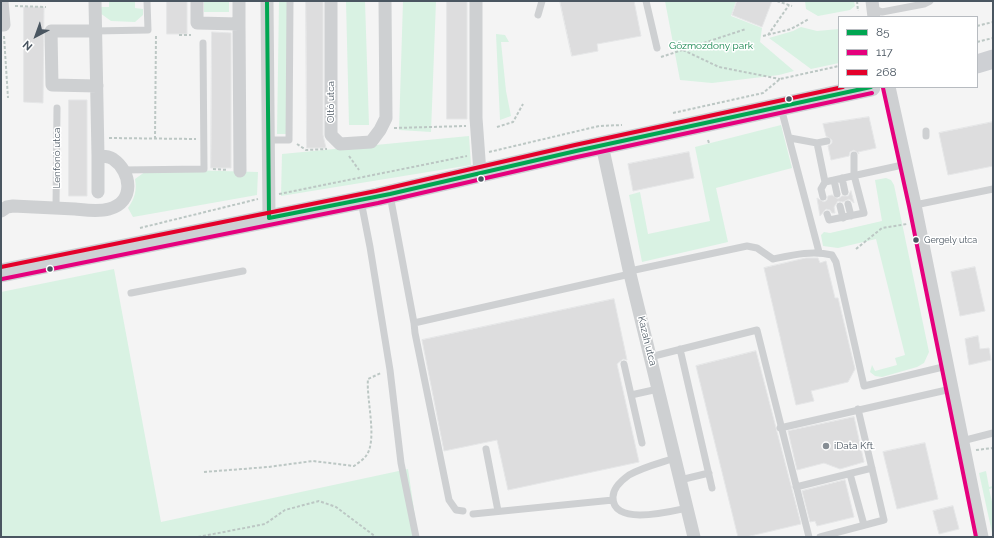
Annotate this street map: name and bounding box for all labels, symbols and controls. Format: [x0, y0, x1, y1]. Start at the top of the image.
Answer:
north arrow [16, 16, 56, 56]
legend [838, 16, 978, 88]
text: 85 [876, 25, 890, 39]
text: N [20, 38, 35, 53]
park label: Gőzmozdony park [669, 40, 753, 52]
text: 117 [876, 45, 893, 59]
text: 268 [876, 65, 897, 79]
street label: Oltó utca [325, 81, 337, 123]
unlabelled marker [784, 94, 794, 104]
street label: Lenfonó utca [51, 128, 63, 188]
unlabelled marker [476, 174, 486, 184]
marker: Gergely utca [911, 235, 921, 245]
place label: Gergely utca [924, 235, 977, 245]
unlabelled marker [45, 264, 55, 274]
street label: Kazah utca [635, 315, 659, 367]
place label: iData Kft. [834, 440, 875, 452]
marker: iData Kft. [821, 441, 831, 451]

